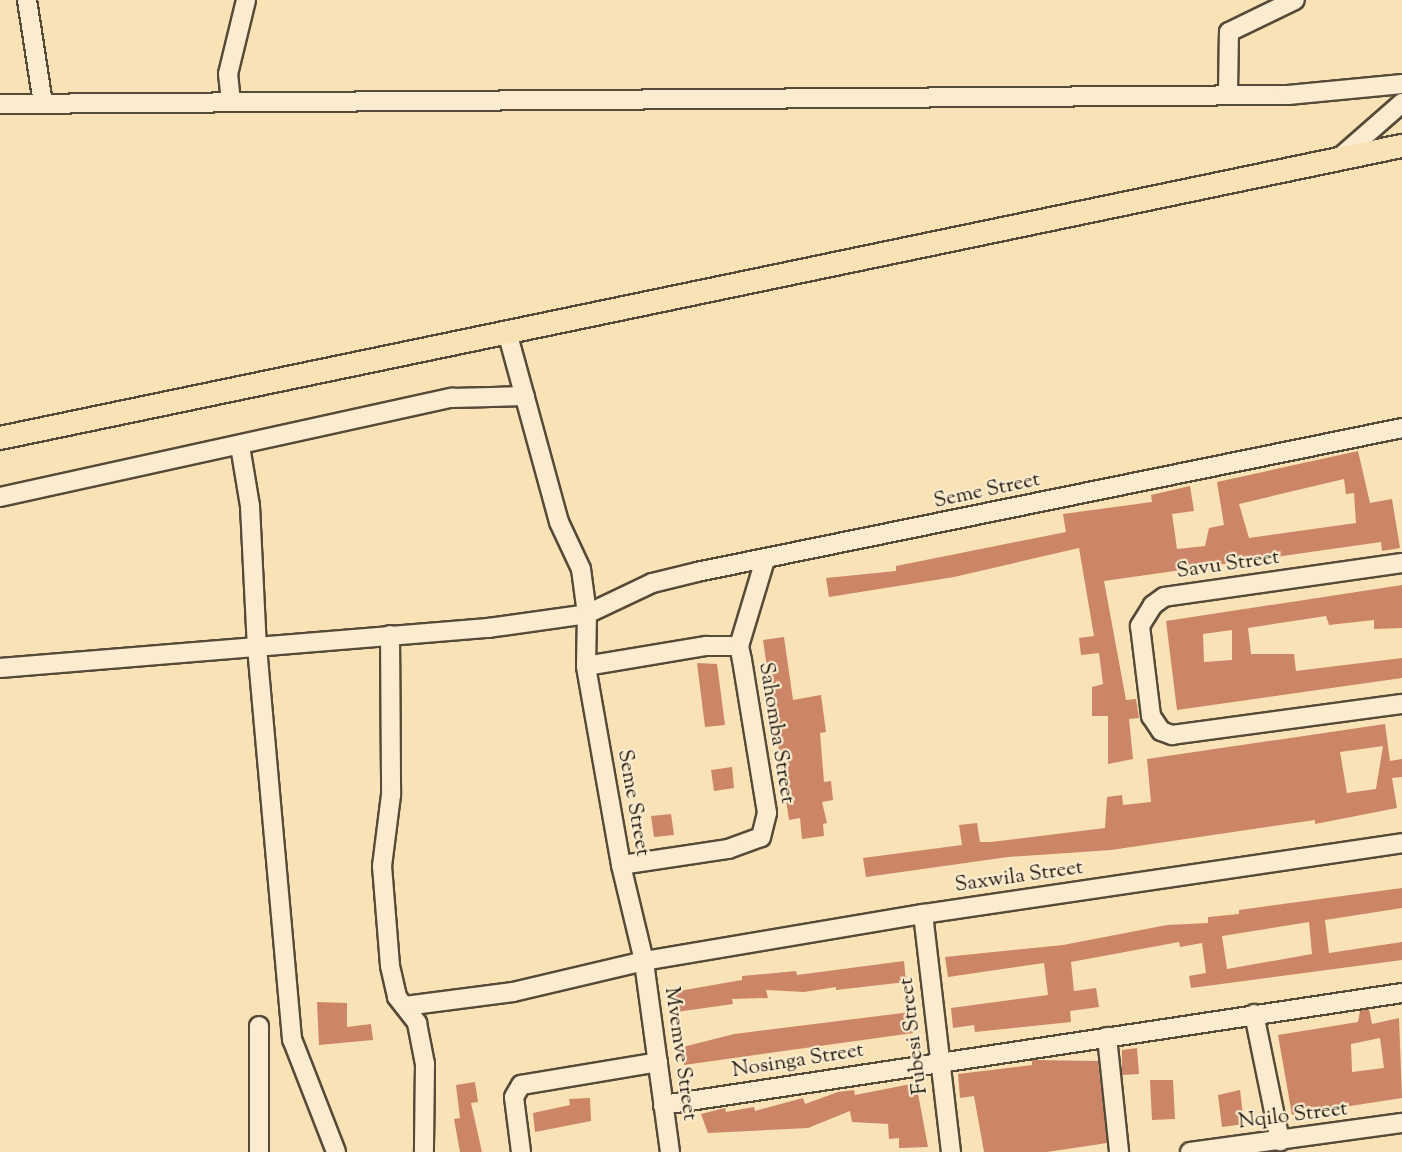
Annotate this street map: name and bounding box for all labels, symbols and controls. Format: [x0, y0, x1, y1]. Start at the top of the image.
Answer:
street label: Seme Street [932, 467, 1042, 515]
street label: Savu Street [1175, 545, 1281, 585]
street label: Sahomba Street [752, 660, 800, 806]
street label: Seme Street [611, 748, 655, 858]
street label: Saxwila Street [953, 856, 1085, 898]
street label: Fubesi Street [894, 976, 934, 1096]
street label: Mvemve Street [658, 986, 702, 1122]
street label: Nosinga Street [730, 1038, 866, 1084]
street label: Nqilo Street [1237, 1097, 1349, 1135]

